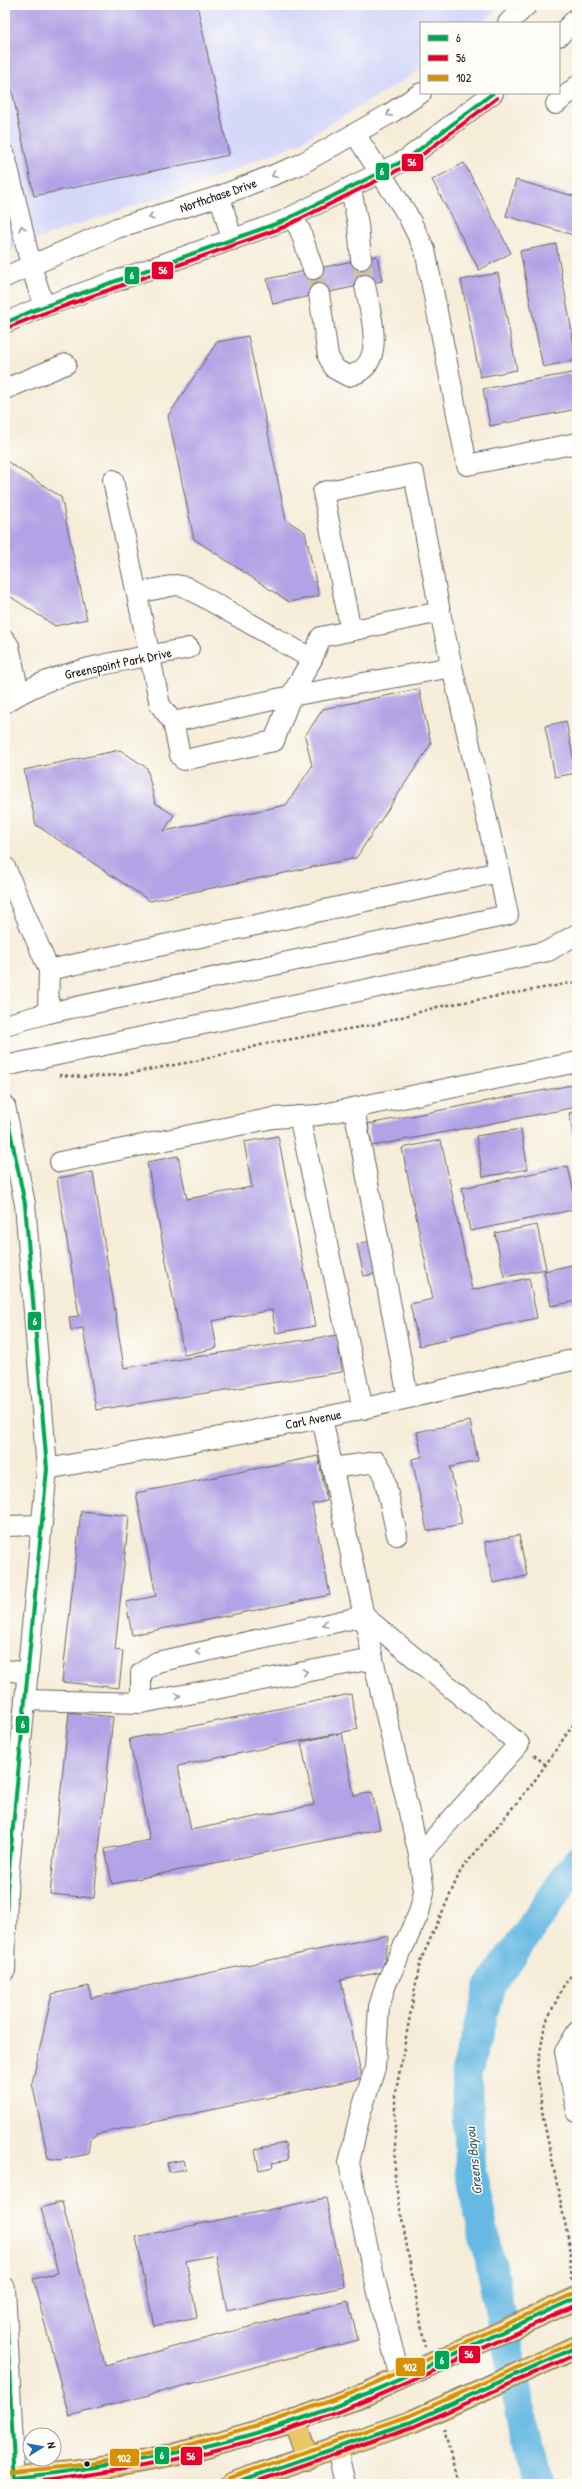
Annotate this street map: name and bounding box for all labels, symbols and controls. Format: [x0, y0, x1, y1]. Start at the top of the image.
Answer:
legend [420, 22, 560, 94]
text: 6 [456, 29, 461, 46]
text: 56 [456, 49, 466, 66]
text: 102 [456, 69, 472, 86]
one-way arrow [386, 110, 393, 117]
line badge: 56 [401, 153, 424, 172]
text: 56 [407, 155, 417, 169]
line badge: 6 [375, 162, 390, 181]
text: 6 [380, 164, 385, 178]
one-way arrow [271, 171, 278, 179]
street label: Northchase Drive [177, 173, 259, 217]
one-way arrow [148, 212, 155, 221]
one-way arrow [19, 225, 27, 231]
line badge: 56 [151, 261, 174, 280]
text: 56 [158, 263, 168, 277]
line badge: 6 [124, 266, 140, 285]
text: 6 [130, 268, 135, 282]
street label: Greenspoint Park Drive [63, 643, 173, 683]
line badge: 6 [27, 1311, 42, 1331]
text: 6 [33, 1314, 38, 1328]
street label: Carl Avenue [283, 1405, 343, 1433]
one-way arrow [322, 1620, 329, 1628]
one-way arrow [195, 1648, 202, 1656]
one-way arrow [302, 1668, 308, 1677]
one-way arrow [175, 1693, 181, 1701]
line badge: 6 [15, 1715, 30, 1734]
text: 6 [21, 1717, 26, 1731]
water label: Greens Bayou [460, 2125, 487, 2196]
line badge: 56 [458, 2345, 481, 2364]
text: 56 [464, 2347, 474, 2361]
line badge: 6 [434, 2350, 450, 2370]
text: 6 [440, 2353, 445, 2367]
line badge: 102 [395, 2357, 426, 2377]
text: 102 [403, 2360, 418, 2374]
north arrow [22, 2427, 62, 2467]
text: N [44, 2441, 59, 2449]
line badge: 6 [154, 2446, 170, 2465]
line badge: 56 [180, 2446, 203, 2466]
line badge: 102 [109, 2448, 140, 2467]
text: 6 [160, 2448, 165, 2462]
text: 56 [186, 2449, 196, 2463]
text: 102 [117, 2451, 132, 2465]
unlabelled marker [82, 2459, 92, 2469]

